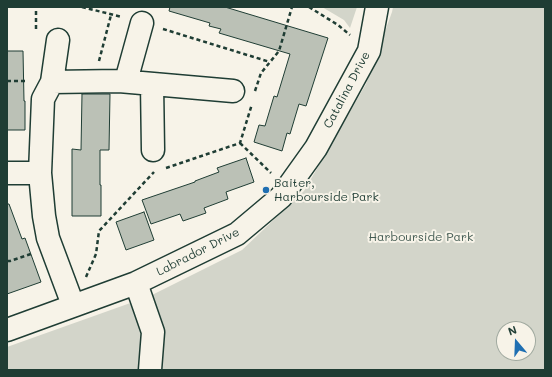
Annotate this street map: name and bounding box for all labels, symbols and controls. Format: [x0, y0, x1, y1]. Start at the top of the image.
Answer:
street label: Catalina Drive [321, 49, 373, 131]
place label: Baiter, Harbourside Park [274, 176, 379, 204]
marker: Baiter, Harbourside Park [261, 185, 271, 195]
street label: Labrador Drive [154, 225, 242, 279]
park label: Harbourside Park [369, 230, 473, 244]
north arrow [496, 321, 536, 361]
text: N [506, 322, 519, 339]

